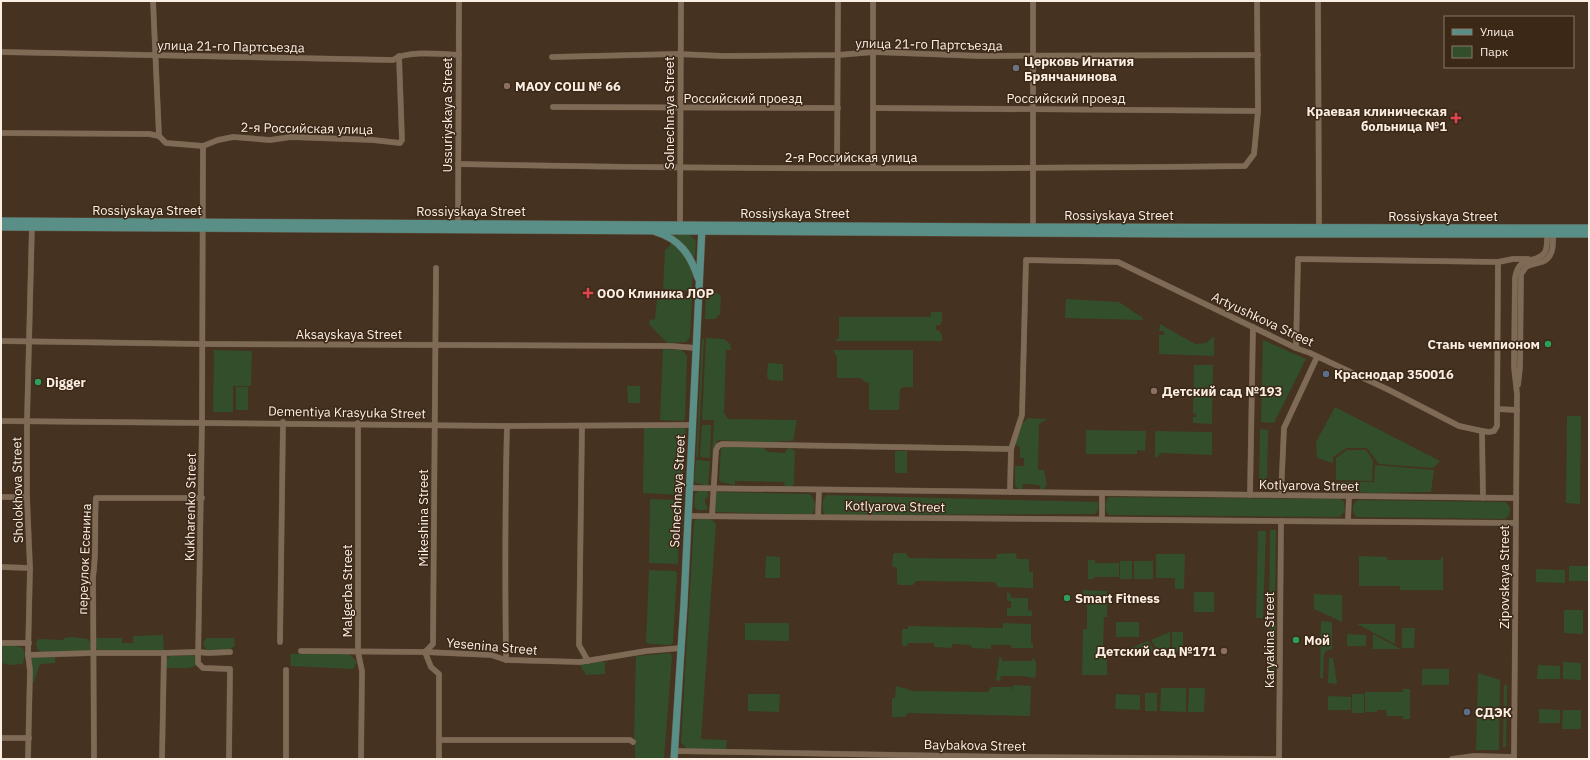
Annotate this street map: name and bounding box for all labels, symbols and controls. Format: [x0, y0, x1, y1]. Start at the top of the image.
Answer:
legend [1444, 16, 1574, 68]
text: Улица [1480, 24, 1514, 39]
street label: улица 21-го Партсъезда [855, 35, 1003, 54]
street label: улица 21-го Партсъезда [157, 37, 305, 56]
text: Парк [1480, 44, 1509, 59]
place label: Церковь Игнатия Брянчанинова [1024, 53, 1134, 85]
street label: Solnechnaya Street [661, 56, 678, 170]
street label: Ussuriyskaya Street [439, 57, 456, 173]
marker: Церковь Игнатия Брянчанинова [1011, 63, 1021, 73]
place label: МАОУ СОШ № 66 [515, 78, 621, 95]
marker: МАОУ СОШ № 66 [502, 81, 512, 91]
street label: Российский проезд [684, 90, 803, 107]
street label: Российский проезд [1007, 90, 1126, 107]
place label: Краевая клиническая больница №1 [1307, 103, 1447, 135]
marker: Краевая клиническая больница №1 [1450, 112, 1462, 124]
street label: 2-я Российская улица [240, 119, 374, 138]
street label: 2-я Российская улица [785, 149, 917, 166]
street label: Rossiyskaya Street [92, 202, 202, 219]
street label: Rossiyskaya Street [416, 203, 526, 220]
street label: Rossiyskaya Street [740, 205, 850, 222]
street label: Rossiyskaya Street [1064, 207, 1174, 224]
street label: Rossiyskaya Street [1388, 208, 1498, 225]
place label: ООО Клиника ЛОР [597, 285, 714, 302]
marker: ООО Клиника ЛОР [582, 287, 594, 299]
street label: Artyushkova Street [1209, 288, 1317, 351]
street label: Aksayskaya Street [296, 326, 402, 343]
place label: Стань чемпионом [1427, 336, 1540, 353]
marker: Стань чемпионом [1543, 339, 1553, 349]
place label: Краснодар 350016 [1334, 366, 1454, 383]
marker: Краснодар 350016 [1321, 369, 1331, 379]
place label: Digger [46, 374, 86, 391]
marker: Digger [33, 377, 43, 387]
place label: Детский сад №193 [1162, 383, 1282, 400]
marker: Детский сад №193 [1149, 386, 1159, 396]
street label: Dementiya Krasyuka Street [268, 403, 426, 422]
street label: Solnechnaya Street [666, 434, 689, 548]
street label: Sholokhova Street [8, 437, 27, 543]
street label: Kukharenko Street [181, 453, 200, 561]
street label: Mikeshina Street [415, 469, 432, 567]
street label: Kotlyarova Street [1259, 476, 1359, 495]
street label: Kotlyarova Street [845, 497, 945, 516]
street label: переулок Есенина [74, 503, 95, 615]
street label: Zipovskaya Street [1496, 525, 1513, 629]
street label: Malgerba Street [339, 545, 356, 637]
place label: Smart Fitness [1075, 590, 1160, 607]
street label: Karyakina Street [1261, 592, 1278, 688]
marker: Smart Fitness [1062, 593, 1072, 603]
place label: Мой [1304, 632, 1330, 649]
street label: Yesenina Street [446, 634, 538, 659]
marker: Мой [1291, 635, 1301, 645]
place label: Детский сад №171 [1096, 643, 1216, 660]
marker: Детский сад №171 [1219, 646, 1229, 656]
place label: СДЭК [1475, 704, 1512, 721]
marker: СДЭК [1462, 707, 1472, 717]
street label: Baybakova Street [924, 736, 1026, 755]

